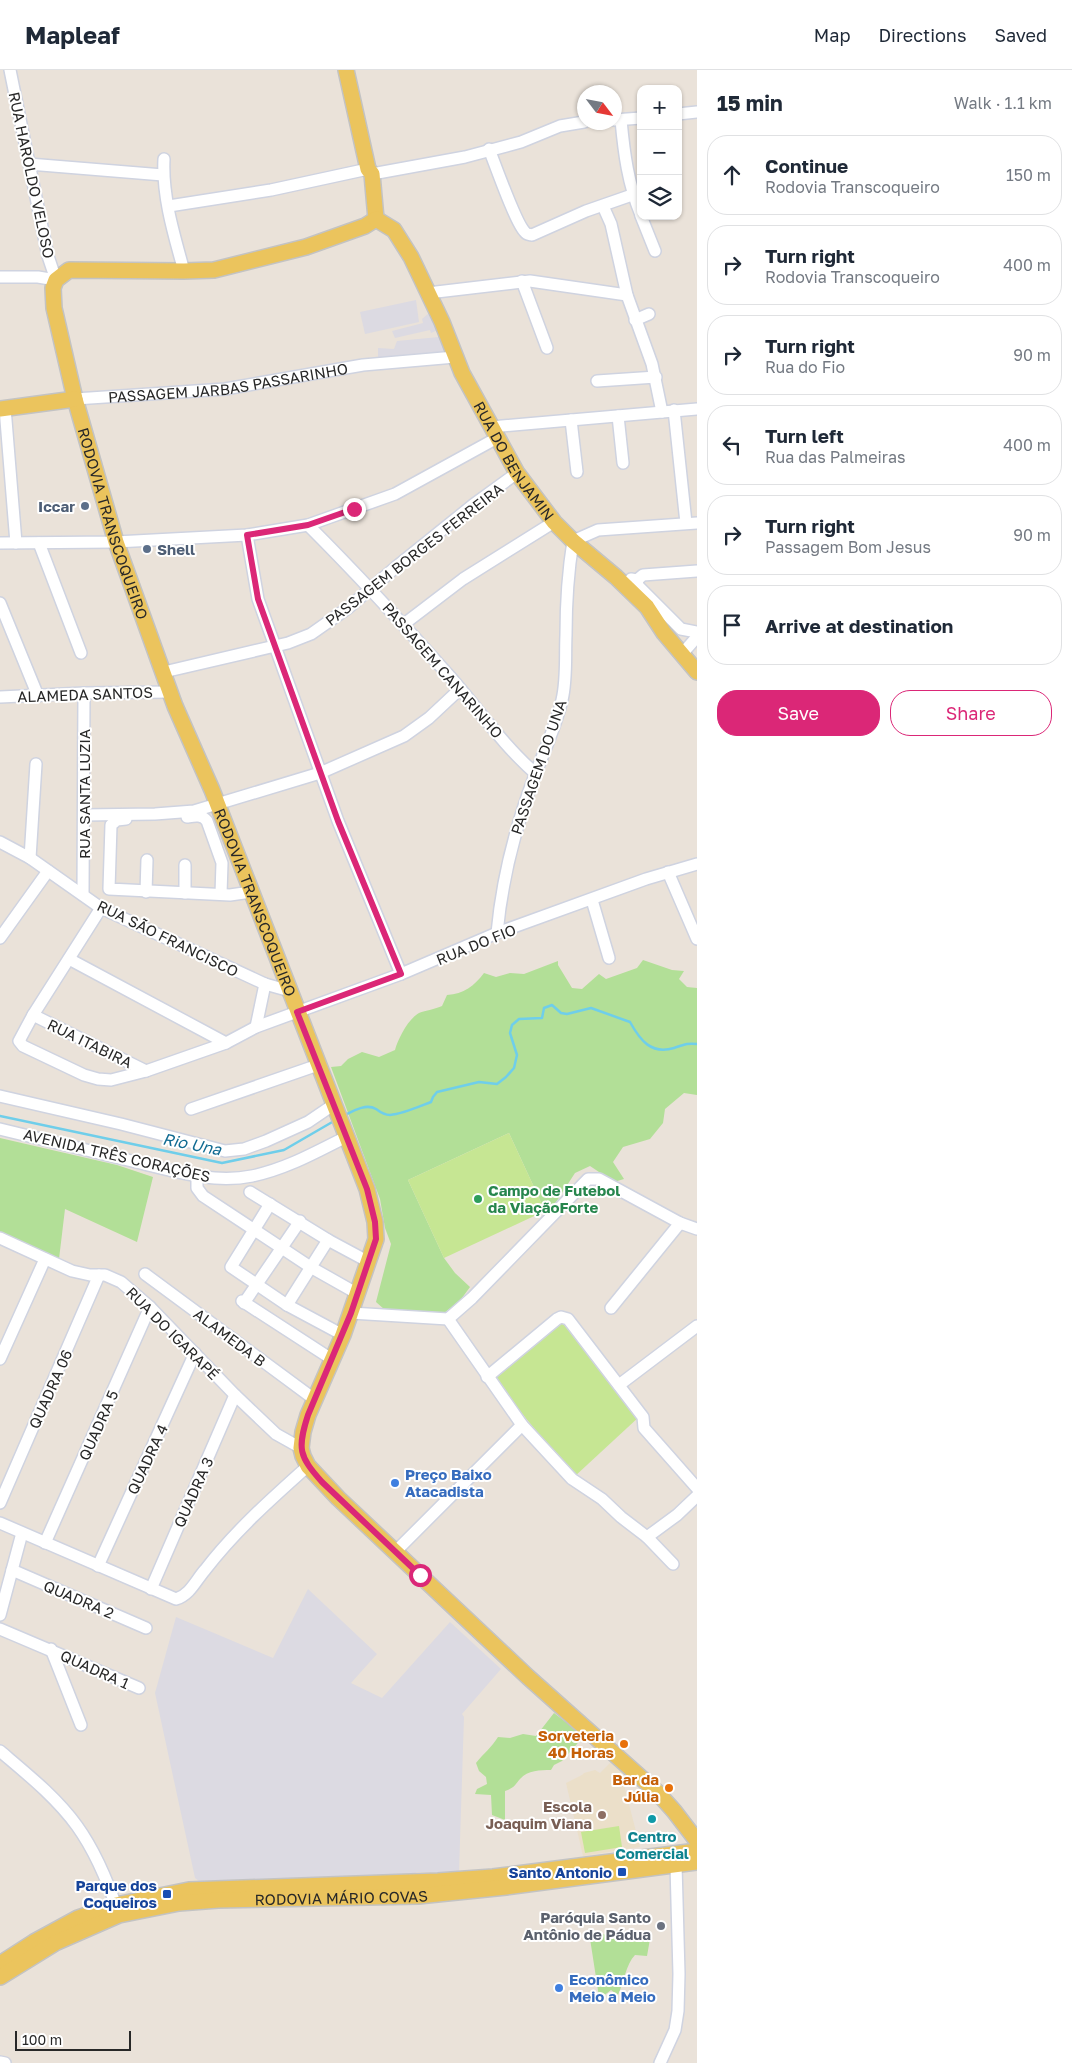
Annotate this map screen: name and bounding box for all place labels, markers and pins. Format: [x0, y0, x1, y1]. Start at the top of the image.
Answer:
place label: Iccar [38, 497, 75, 515]
marker: Iccar [79, 500, 91, 512]
place label: Shell [157, 540, 195, 558]
marker: Shell [141, 543, 153, 555]
place label: Campo de Futebol da ViaçãoForte [488, 1181, 620, 1216]
marker: Campo de Futebol da ViaçãoForte [472, 1193, 484, 1205]
place label: Preço Baixo Atacadista [405, 1465, 492, 1500]
marker: Preço Baixo Atacadista [389, 1477, 401, 1489]
place label: Sorveteria 40 Horas [538, 1726, 614, 1761]
marker: Sorveteria 40 Horas [618, 1738, 630, 1750]
place label: Bar da Júlia [612, 1770, 659, 1805]
marker: Bar da Júlia [663, 1782, 675, 1794]
place label: Escola Joaquim Viana [485, 1797, 592, 1832]
marker: Escola Joaquim Viana [596, 1809, 608, 1821]
marker: Centro Comercial [646, 1813, 658, 1825]
place label: Centro Comercial [615, 1827, 689, 1862]
place label: Santo Antonio [509, 1863, 612, 1881]
marker: Santo Antonio [616, 1866, 628, 1878]
place label: Parque dos Coqueiros [75, 1876, 157, 1911]
marker: Parque dos Coqueiros [161, 1888, 173, 1900]
place label: Paróquia Santo Antônio de Pádua [523, 1908, 651, 1943]
marker: Paróquia Santo Antônio de Pádua [655, 1920, 667, 1932]
place label: Econômico Meio a Meio [569, 1970, 656, 2005]
marker: Econômico Meio a Meio [553, 1982, 565, 1994]

